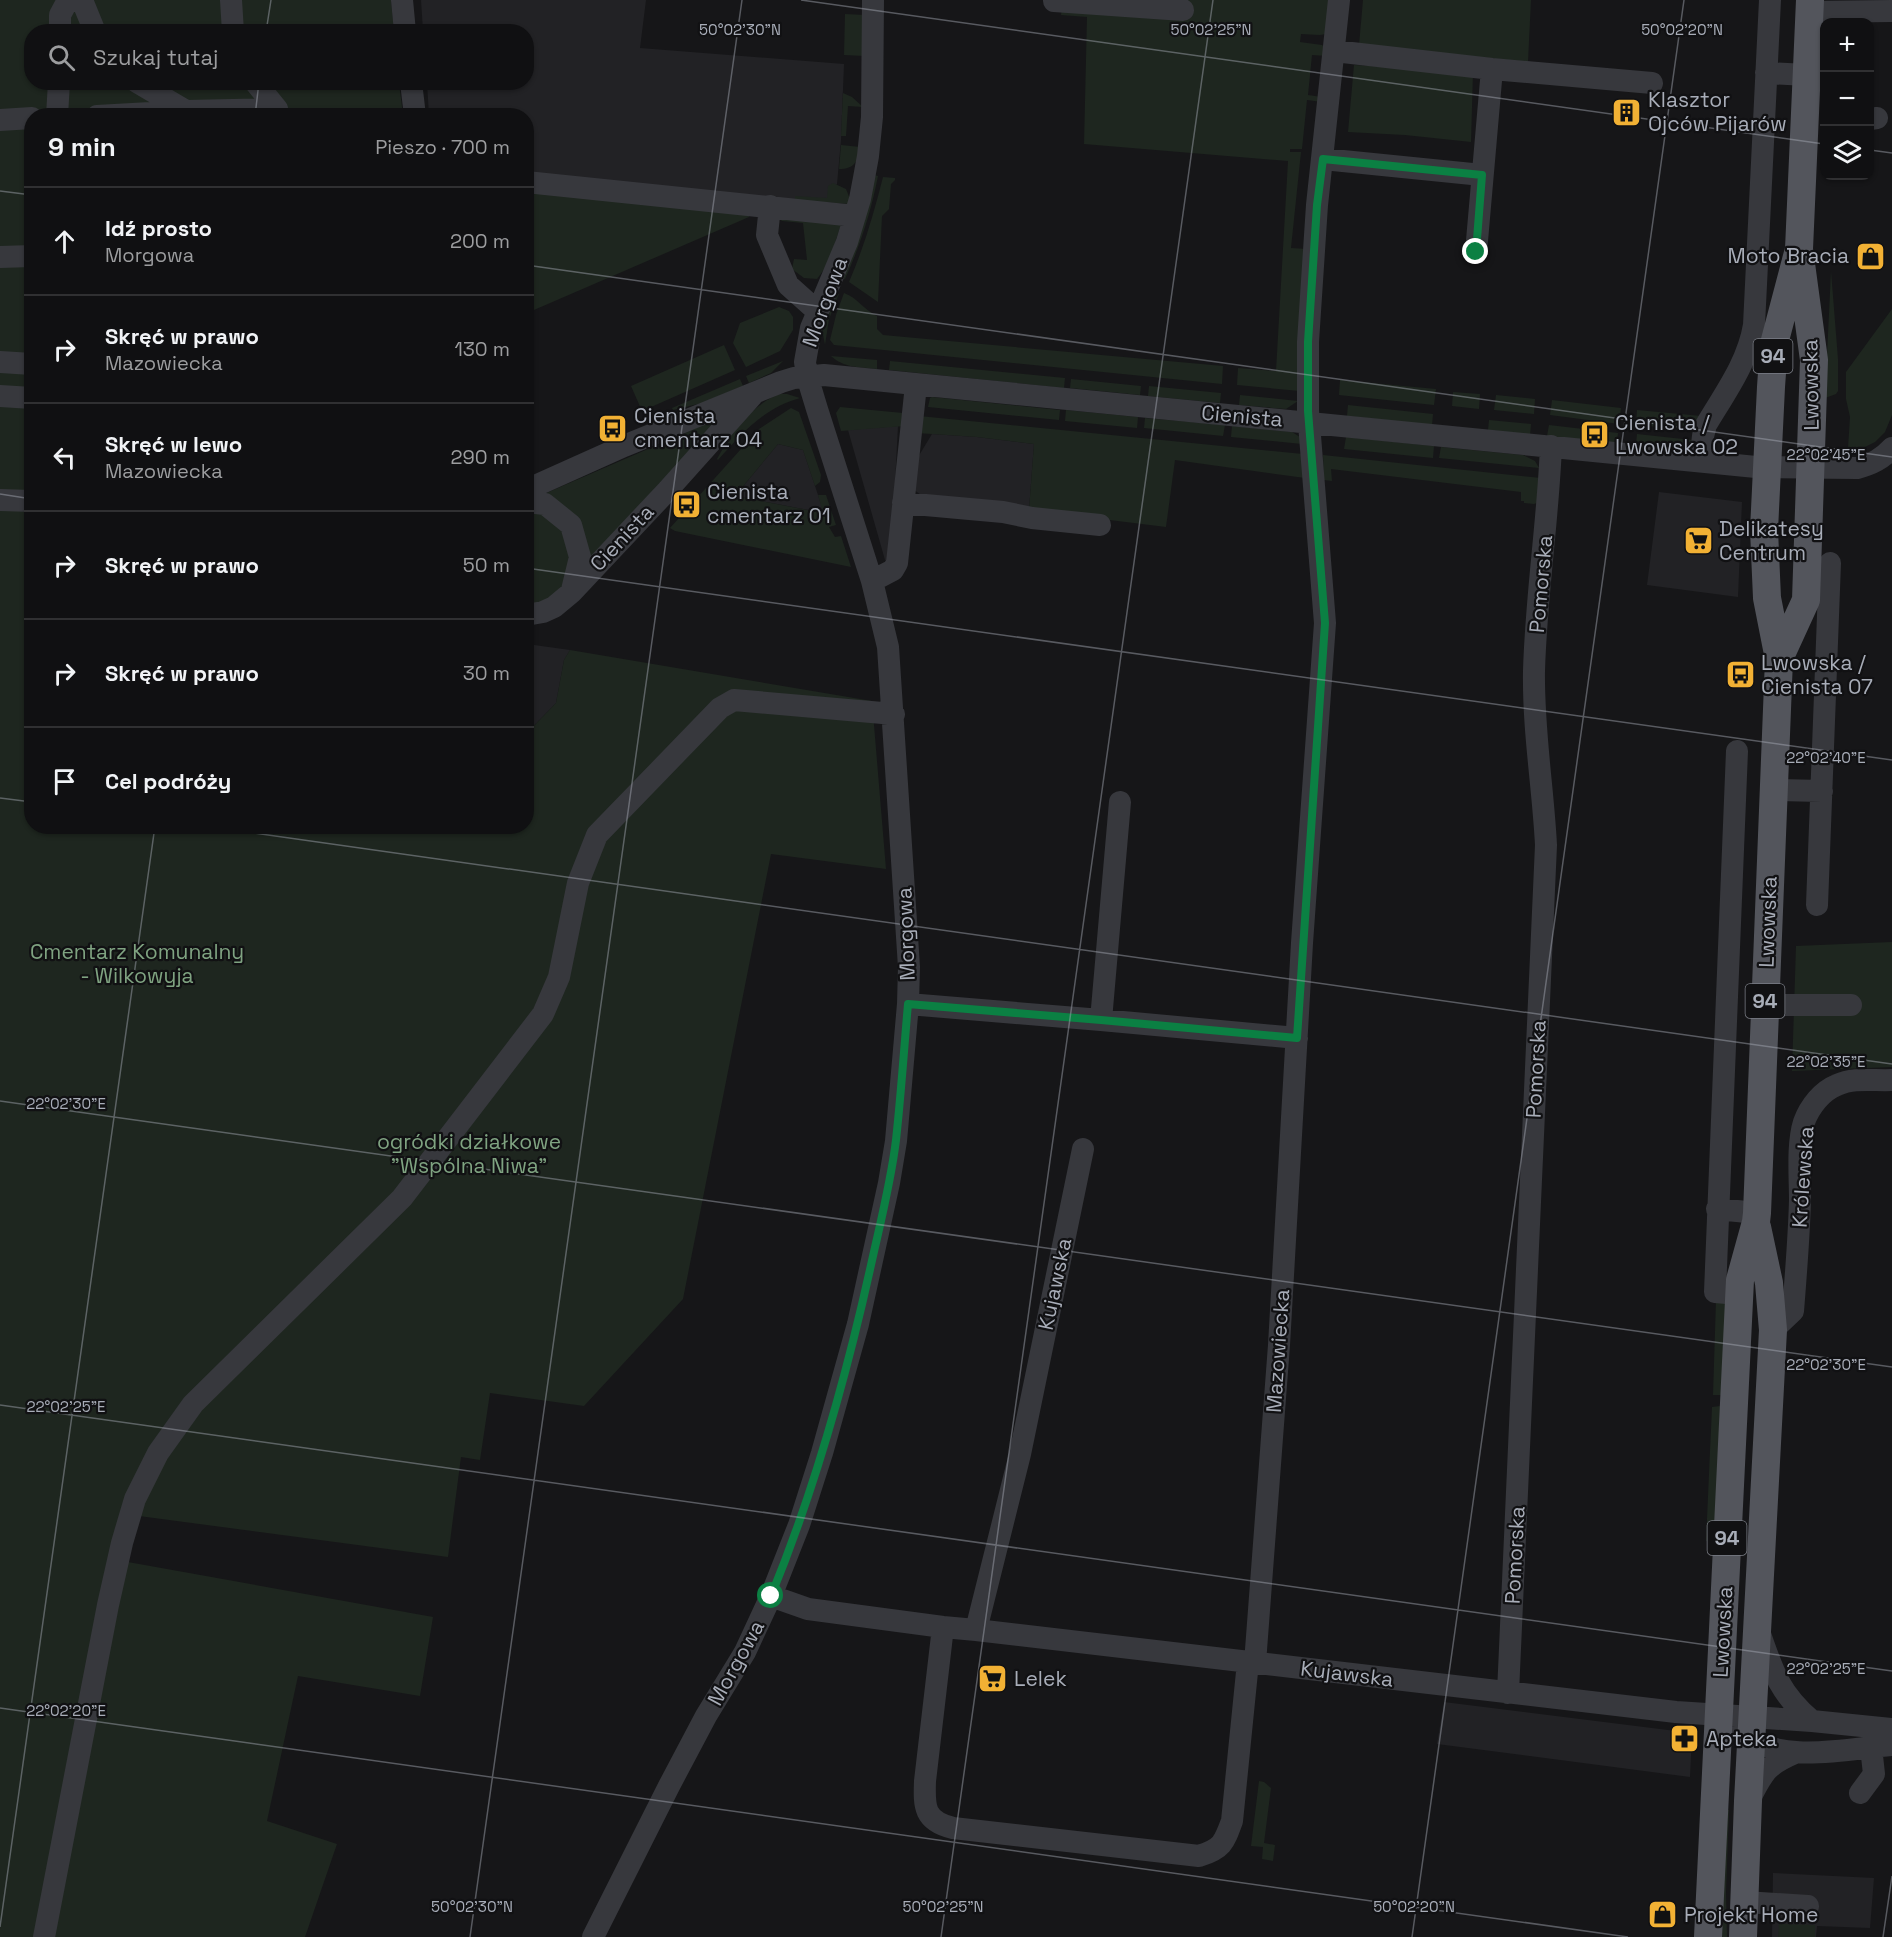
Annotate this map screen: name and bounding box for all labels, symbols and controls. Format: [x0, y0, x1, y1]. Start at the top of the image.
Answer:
map controls [1820, 18, 1874, 180]
button: + [1820, 18, 1874, 72]
text: 50°02'30"N [699, 20, 781, 39]
text: 50°02'25"N [1170, 20, 1252, 39]
text: 50°02'20"N [1641, 20, 1723, 39]
search box [24, 24, 534, 90]
icon: search [45, 41, 78, 74]
text: Szukaj tutaj [93, 43, 218, 71]
button: − [1820, 72, 1874, 126]
place label: Klasztor Ojców Pijarów [1648, 86, 1787, 137]
building icon: Klasztor Ojców Pijarów [1611, 96, 1643, 128]
button: layers [1820, 126, 1874, 180]
text: 9 min [48, 130, 116, 164]
text: Pieszo · 700 m [375, 134, 510, 160]
text: Idź prosto [105, 214, 212, 242]
icon: ahead [48, 225, 81, 258]
text: 200 m [450, 228, 510, 254]
route end [1462, 238, 1488, 264]
shop icon: Moto Bracia [1854, 240, 1886, 272]
text: Morgowa [105, 242, 194, 268]
place label: Moto Bracia [1728, 242, 1849, 269]
street label: Morgowa [796, 253, 853, 350]
text: Skręć w prawo [105, 322, 259, 350]
icon: right [48, 333, 81, 366]
text: 130 m [454, 336, 510, 362]
road number: 94 [1754, 339, 1792, 373]
street label: Lwowska [1796, 339, 1825, 431]
text: Mazowiecka [105, 350, 223, 376]
street label: Cienista [1200, 398, 1284, 433]
place label: Cienista cmentarz 04 [634, 402, 762, 453]
place label: Cienista / Lwowska 02 [1615, 409, 1738, 460]
bus stop icon: Cienista cmentarz 04 [597, 412, 629, 444]
bus stop icon: Cienista / Lwowska 02 [1578, 419, 1610, 451]
text: Skręć w lewo [105, 430, 242, 458]
icon: left [48, 441, 81, 474]
text: 290 m [451, 444, 510, 470]
text: 22°02'45"E [1787, 445, 1865, 464]
text: Mazowiecka [105, 458, 223, 484]
place label: Cienista cmentarz 01 [707, 478, 831, 529]
bus stop icon: Cienista cmentarz 01 [670, 488, 702, 520]
street label: Cienista [584, 499, 659, 577]
place label: Delikatesy Centrum [1719, 515, 1824, 566]
supermarket icon: Delikatesy Centrum [1682, 525, 1714, 557]
street label: Pomorska [1523, 534, 1558, 634]
icon: right [48, 549, 81, 582]
text: Skręć w prawo [105, 551, 259, 579]
text: 50 m [463, 552, 510, 578]
place label: Lwowska / Cienista 07 [1761, 649, 1873, 700]
icon: right [48, 657, 81, 690]
text: Skręć w prawo [105, 659, 259, 687]
bus stop icon: Lwowska / Cienista 07 [1724, 659, 1756, 691]
text: 30 m [463, 660, 510, 686]
text: 22°02'40"E [1786, 748, 1866, 767]
icon: arrive [48, 765, 81, 798]
text: Cel podróży [105, 767, 231, 795]
street label: Lwowska [1752, 876, 1783, 968]
street label: Morgowa [890, 887, 921, 981]
park label: Cmentarz Komunalny - Wilkowyja [30, 938, 244, 989]
road number: 94 [1746, 984, 1784, 1018]
street label: Pomorska [1519, 1019, 1552, 1119]
text: 22°02'35"E [1786, 1052, 1866, 1071]
text: 22°02'30"E [26, 1094, 106, 1113]
street label: Królewska [1785, 1125, 1820, 1229]
park label: ogródki działkowe "Wspólna Niwa" [377, 1128, 561, 1179]
street label: Kujawska [1032, 1235, 1077, 1332]
street label: Mazowiecka [1260, 1288, 1295, 1414]
text: 22°02'30"E [1786, 1355, 1866, 1374]
text: 22°02'25"E [26, 1397, 106, 1416]
street label: Pomorska [1498, 1505, 1531, 1605]
road number: 94 [1708, 1521, 1746, 1555]
route start [757, 1582, 783, 1608]
street label: Lwowska [1707, 1586, 1738, 1678]
street label: Morgowa [701, 1615, 770, 1710]
street label: Kujawska [1299, 1654, 1395, 1693]
text: 22°02'25"E [1786, 1659, 1866, 1678]
supermarket icon: Lelek [977, 1663, 1009, 1695]
place label: Lelek [1014, 1665, 1067, 1692]
text: 22°02'20"E [26, 1701, 106, 1720]
pharmacy icon: Apteka [1669, 1723, 1701, 1755]
place label: Apteka [1706, 1725, 1777, 1752]
text: 50°02'30"N [431, 1897, 513, 1916]
text: 50°02'25"N [902, 1897, 984, 1916]
text: 50°02'20"N [1373, 1897, 1455, 1916]
shop icon: Projekt Home [1647, 1899, 1679, 1931]
place label: Projekt Home [1684, 1901, 1818, 1928]

